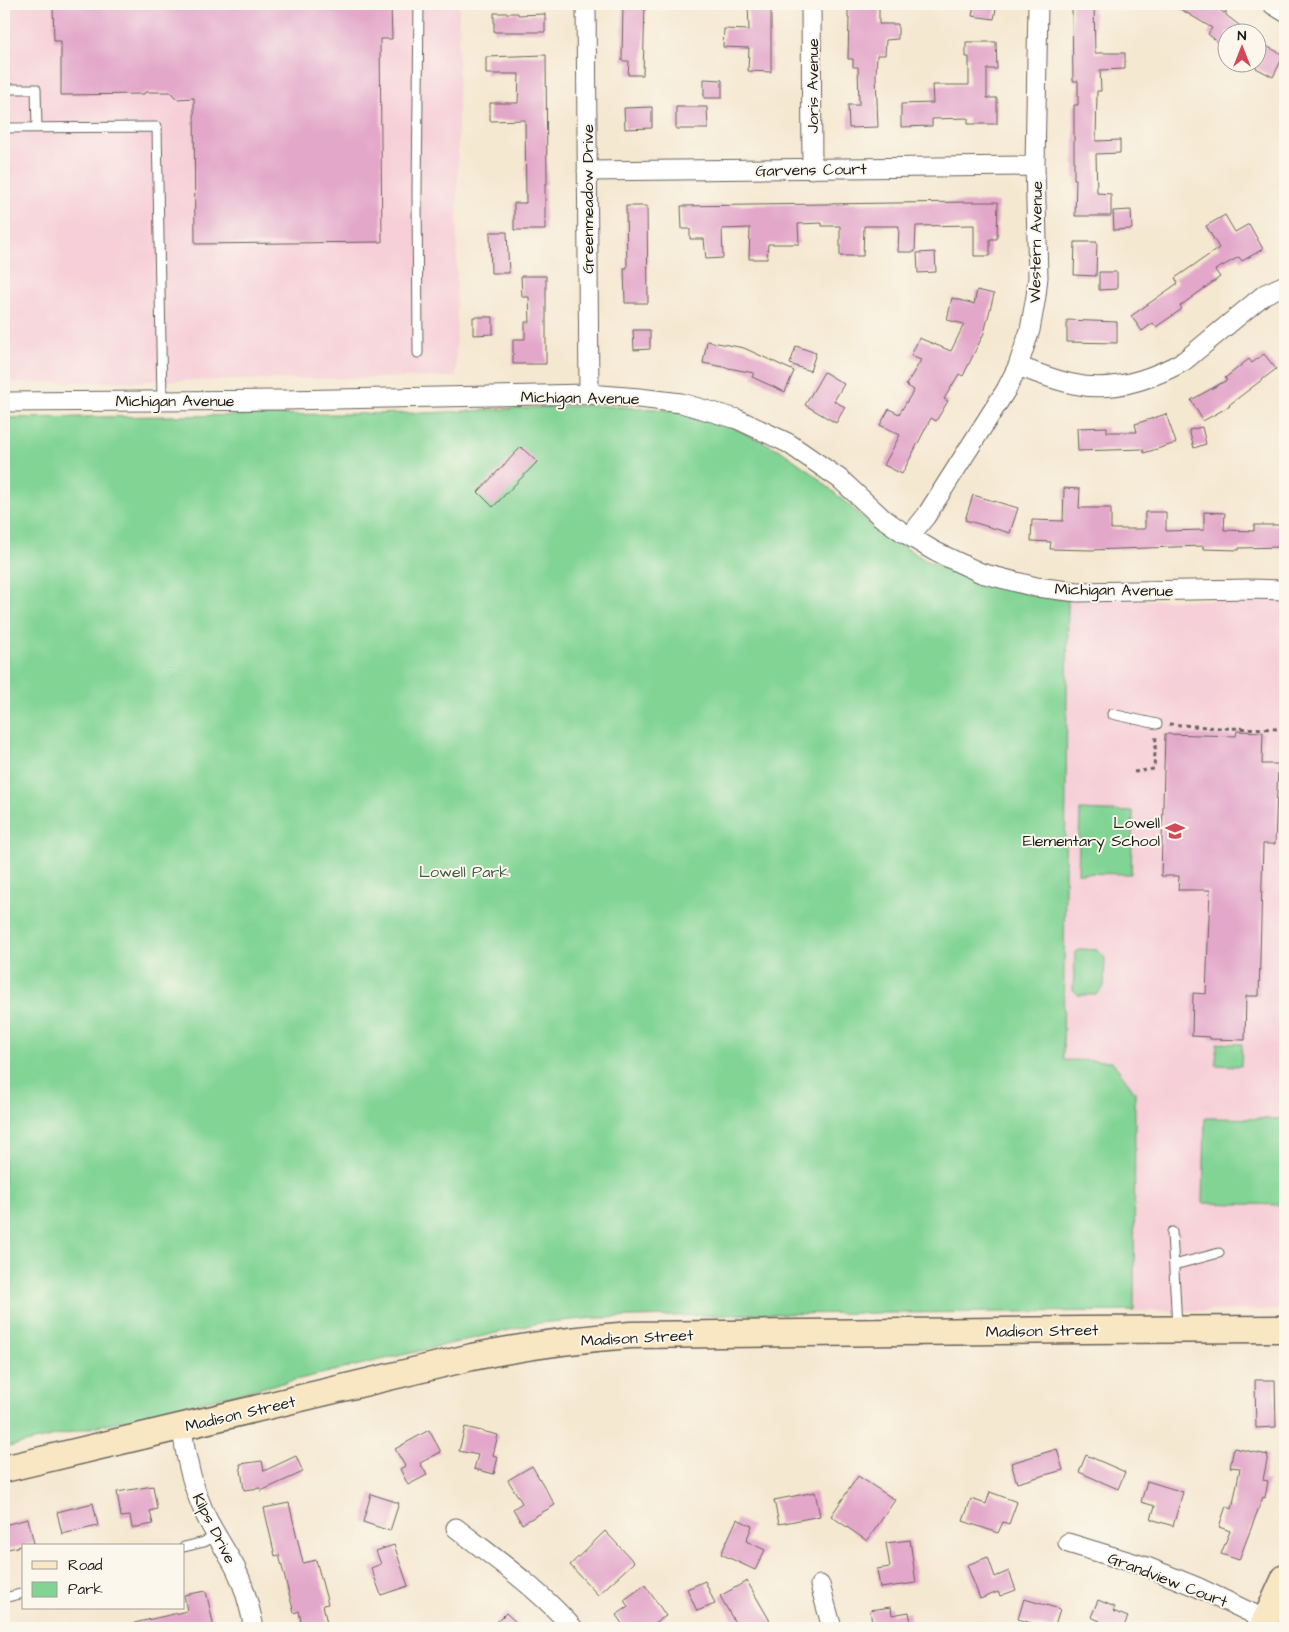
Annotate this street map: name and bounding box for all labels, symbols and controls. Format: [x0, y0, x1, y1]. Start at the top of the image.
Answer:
north arrow [1216, 22, 1266, 72]
text: N [1238, 26, 1247, 46]
street label: Joris Avenue [802, 38, 824, 134]
street label: Greenmeadow Drive [577, 124, 599, 274]
street label: Garvens Court [755, 158, 867, 182]
street label: Western Avenue [1024, 180, 1048, 303]
street label: Michigan Avenue [520, 386, 640, 411]
street label: Michigan Avenue [116, 390, 235, 413]
street label: Michigan Avenue [1054, 578, 1174, 603]
place label: Lowell Elementary School [1023, 812, 1160, 853]
school or university icon: Lowell Elementary School [1164, 820, 1186, 842]
park label: Lowell Park [419, 861, 509, 883]
street label: Madison Street [985, 1319, 1099, 1343]
street label: Madison Street [580, 1324, 694, 1352]
street label: Madison Street [183, 1390, 298, 1437]
street label: Kilps Drive [187, 1489, 241, 1568]
legend [22, 1544, 185, 1610]
street label: Grandview Court [1105, 1547, 1231, 1613]
text: Road [68, 1555, 103, 1576]
text: Park [68, 1579, 103, 1600]

